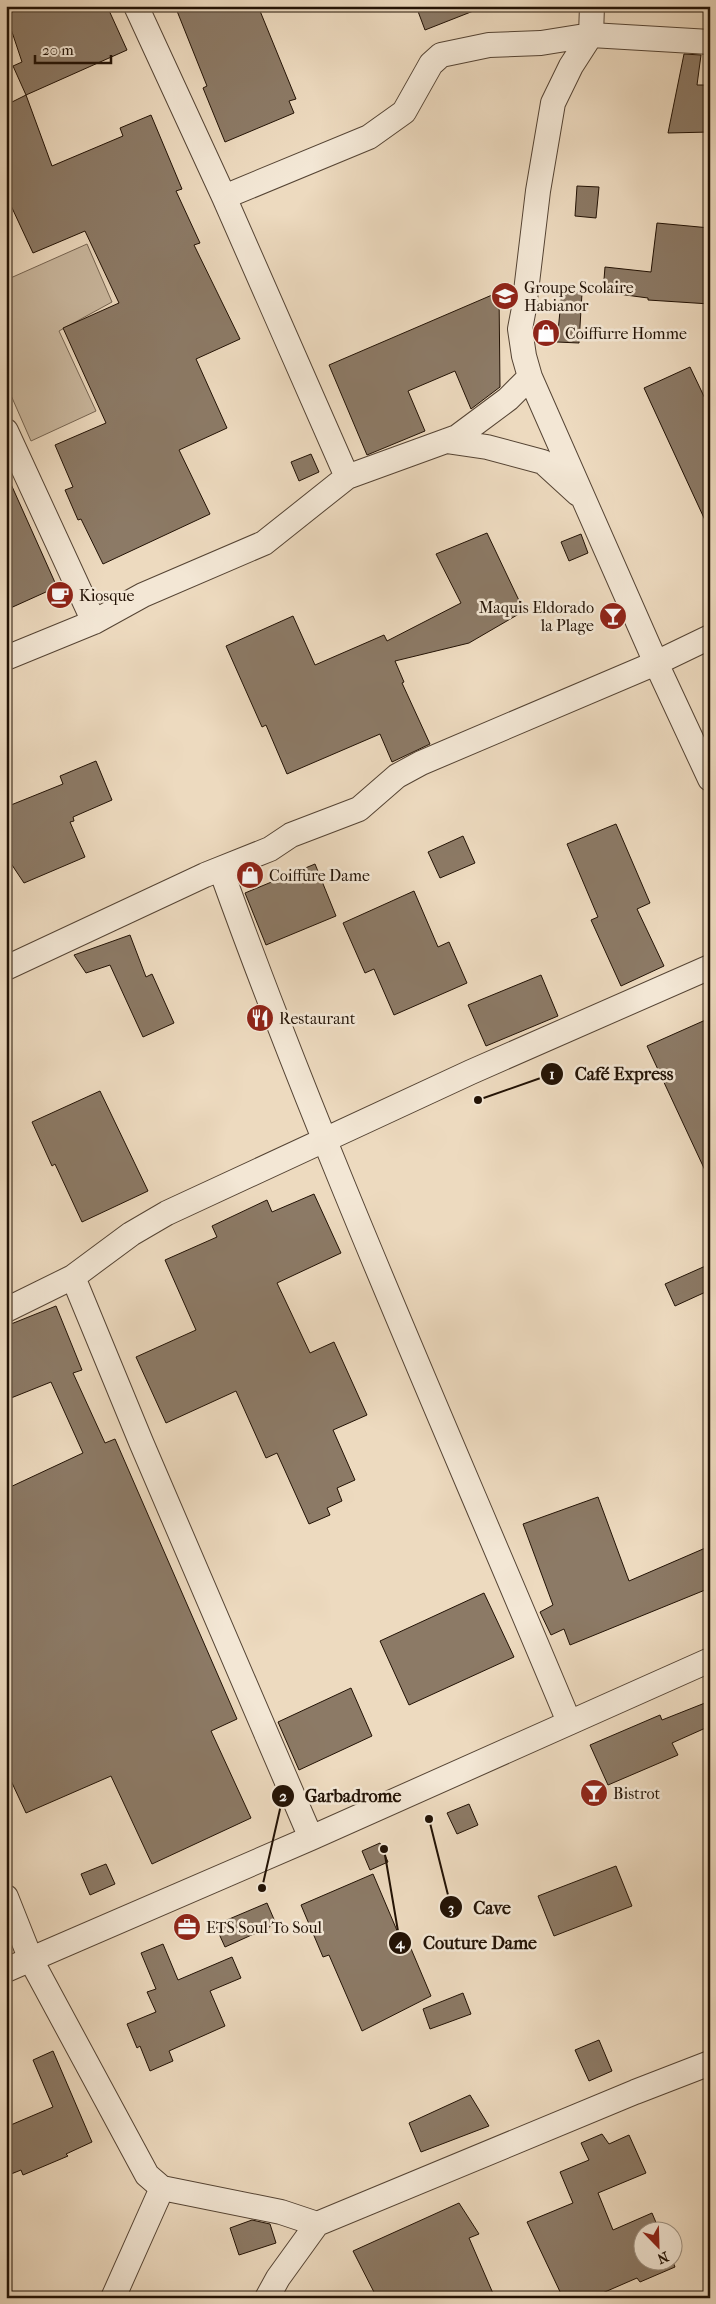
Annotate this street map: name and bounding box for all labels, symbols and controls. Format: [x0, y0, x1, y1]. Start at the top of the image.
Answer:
scale bar [35, 32, 111, 64]
text: 20 m [42, 41, 74, 59]
place label: Groupe Scolaire Habianor [524, 278, 634, 315]
school or university icon: Groupe Scolaire Habianor [490, 281, 520, 311]
shop icon: Coiffurre Homme [531, 318, 561, 348]
place label: Coiffurre Homme [565, 324, 687, 343]
cafe icon: Kiosque [45, 580, 75, 610]
place label: Kiosque [79, 586, 135, 605]
place label: Maquis Eldorado la Plage [479, 598, 594, 635]
bar icon: Maquis Eldorado la Plage [598, 601, 628, 631]
shop icon: Coiffure Dame [235, 860, 265, 890]
place label: Coiffure Dame [269, 866, 370, 885]
restaurant icon: Restaurant [245, 1003, 275, 1033]
place label: Restaurant [279, 1009, 356, 1028]
callout: Café Express [540, 1057, 684, 1090]
text: Café Express [575, 1064, 674, 1085]
text: 1 [549, 1065, 555, 1083]
bar icon: Bistrot [579, 1778, 609, 1808]
callout: Garbadrome [270, 1779, 412, 1812]
place label: Bistrot [613, 1784, 660, 1803]
text: Garbadrome [305, 1786, 401, 1807]
text: 2 [279, 1787, 287, 1805]
callout: Cave [438, 1891, 521, 1924]
text: Cave [473, 1898, 511, 1919]
text: 3 [448, 1899, 454, 1917]
office icon: ETS Soul To Soul [172, 1912, 202, 1942]
place label: ETS Soul To Soul [206, 1918, 323, 1937]
callout: Couture Dame [388, 1926, 547, 1959]
text: Couture Dame [423, 1933, 537, 1954]
text: 4 [395, 1934, 406, 1952]
north arrow [634, 2222, 684, 2272]
text: N [654, 2248, 671, 2268]

